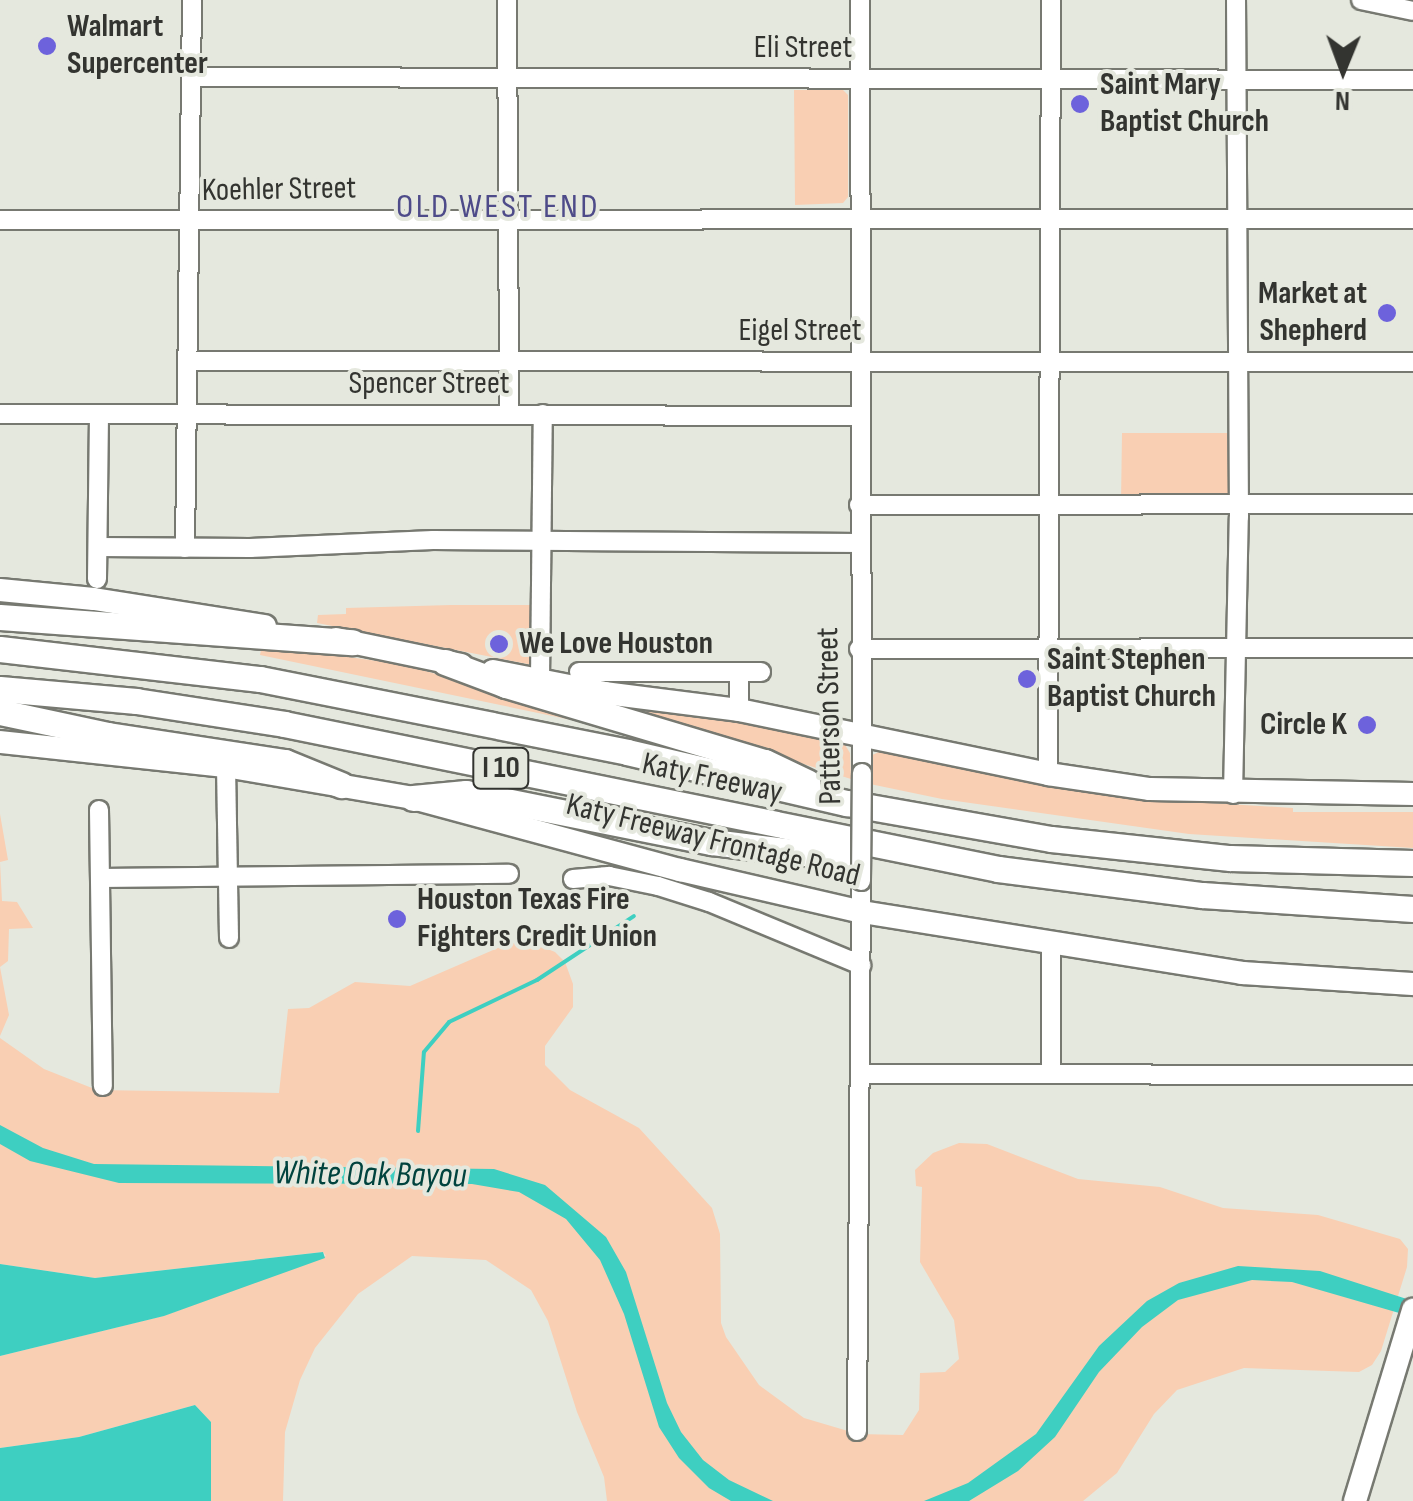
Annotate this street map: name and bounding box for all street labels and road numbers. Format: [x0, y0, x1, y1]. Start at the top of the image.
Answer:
street label: Eli Street [754, 29, 852, 67]
street label: Koehler Street [201, 169, 357, 211]
street label: Eigel Street [738, 312, 862, 350]
street label: Spencer Street [349, 365, 509, 403]
street label: Patterson Street [809, 627, 851, 805]
road number: I 10 [471, 743, 531, 793]
street label: Katy Freeway [638, 745, 786, 813]
street label: Katy Freeway Frontage Road [562, 786, 864, 896]

